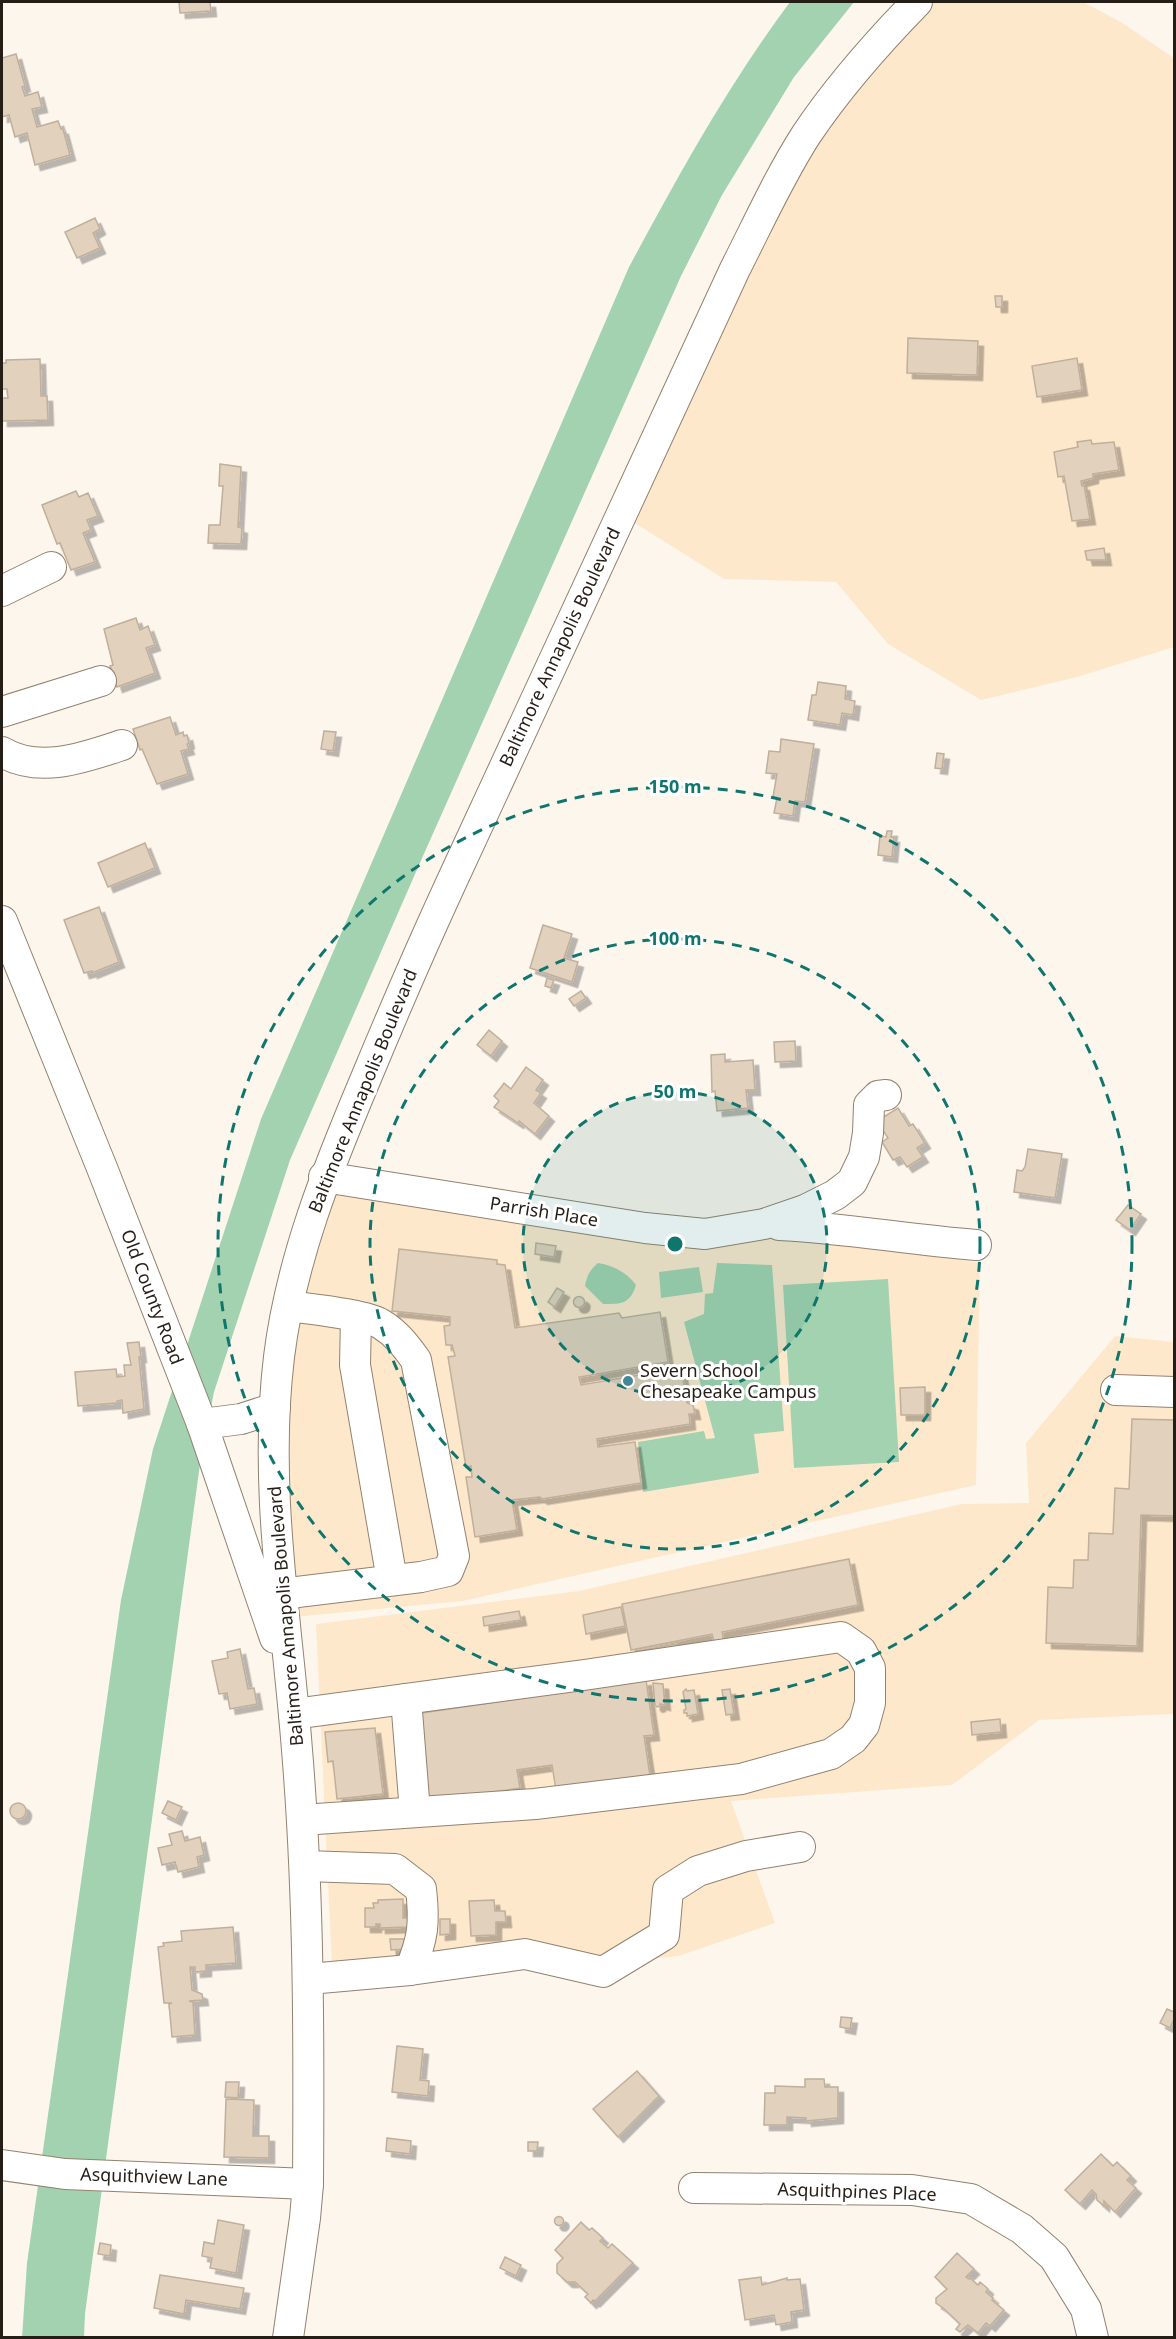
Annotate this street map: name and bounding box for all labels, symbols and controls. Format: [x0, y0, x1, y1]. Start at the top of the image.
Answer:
street label: Baltimore Annapolis Boulevard [493, 523, 625, 770]
text: 150 m [648, 774, 702, 798]
text: 100 m [648, 926, 702, 950]
street label: Baltimore Annapolis Boulevard [302, 965, 422, 1216]
text: 50 m [654, 1079, 696, 1103]
street label: Parrish Place [488, 1191, 600, 1231]
street label: Old County Road [116, 1226, 190, 1367]
centre of rings [665, 1234, 685, 1254]
place label: Severn School Chesapeake Campus [640, 1358, 816, 1403]
marker: Severn School Chesapeake Campus [621, 1374, 635, 1388]
street label: Baltimore Annapolis Boulevard [262, 1485, 308, 1747]
street label: Asquithview Lane [80, 2161, 228, 2191]
street label: Asquithpines Place [777, 2176, 937, 2206]

